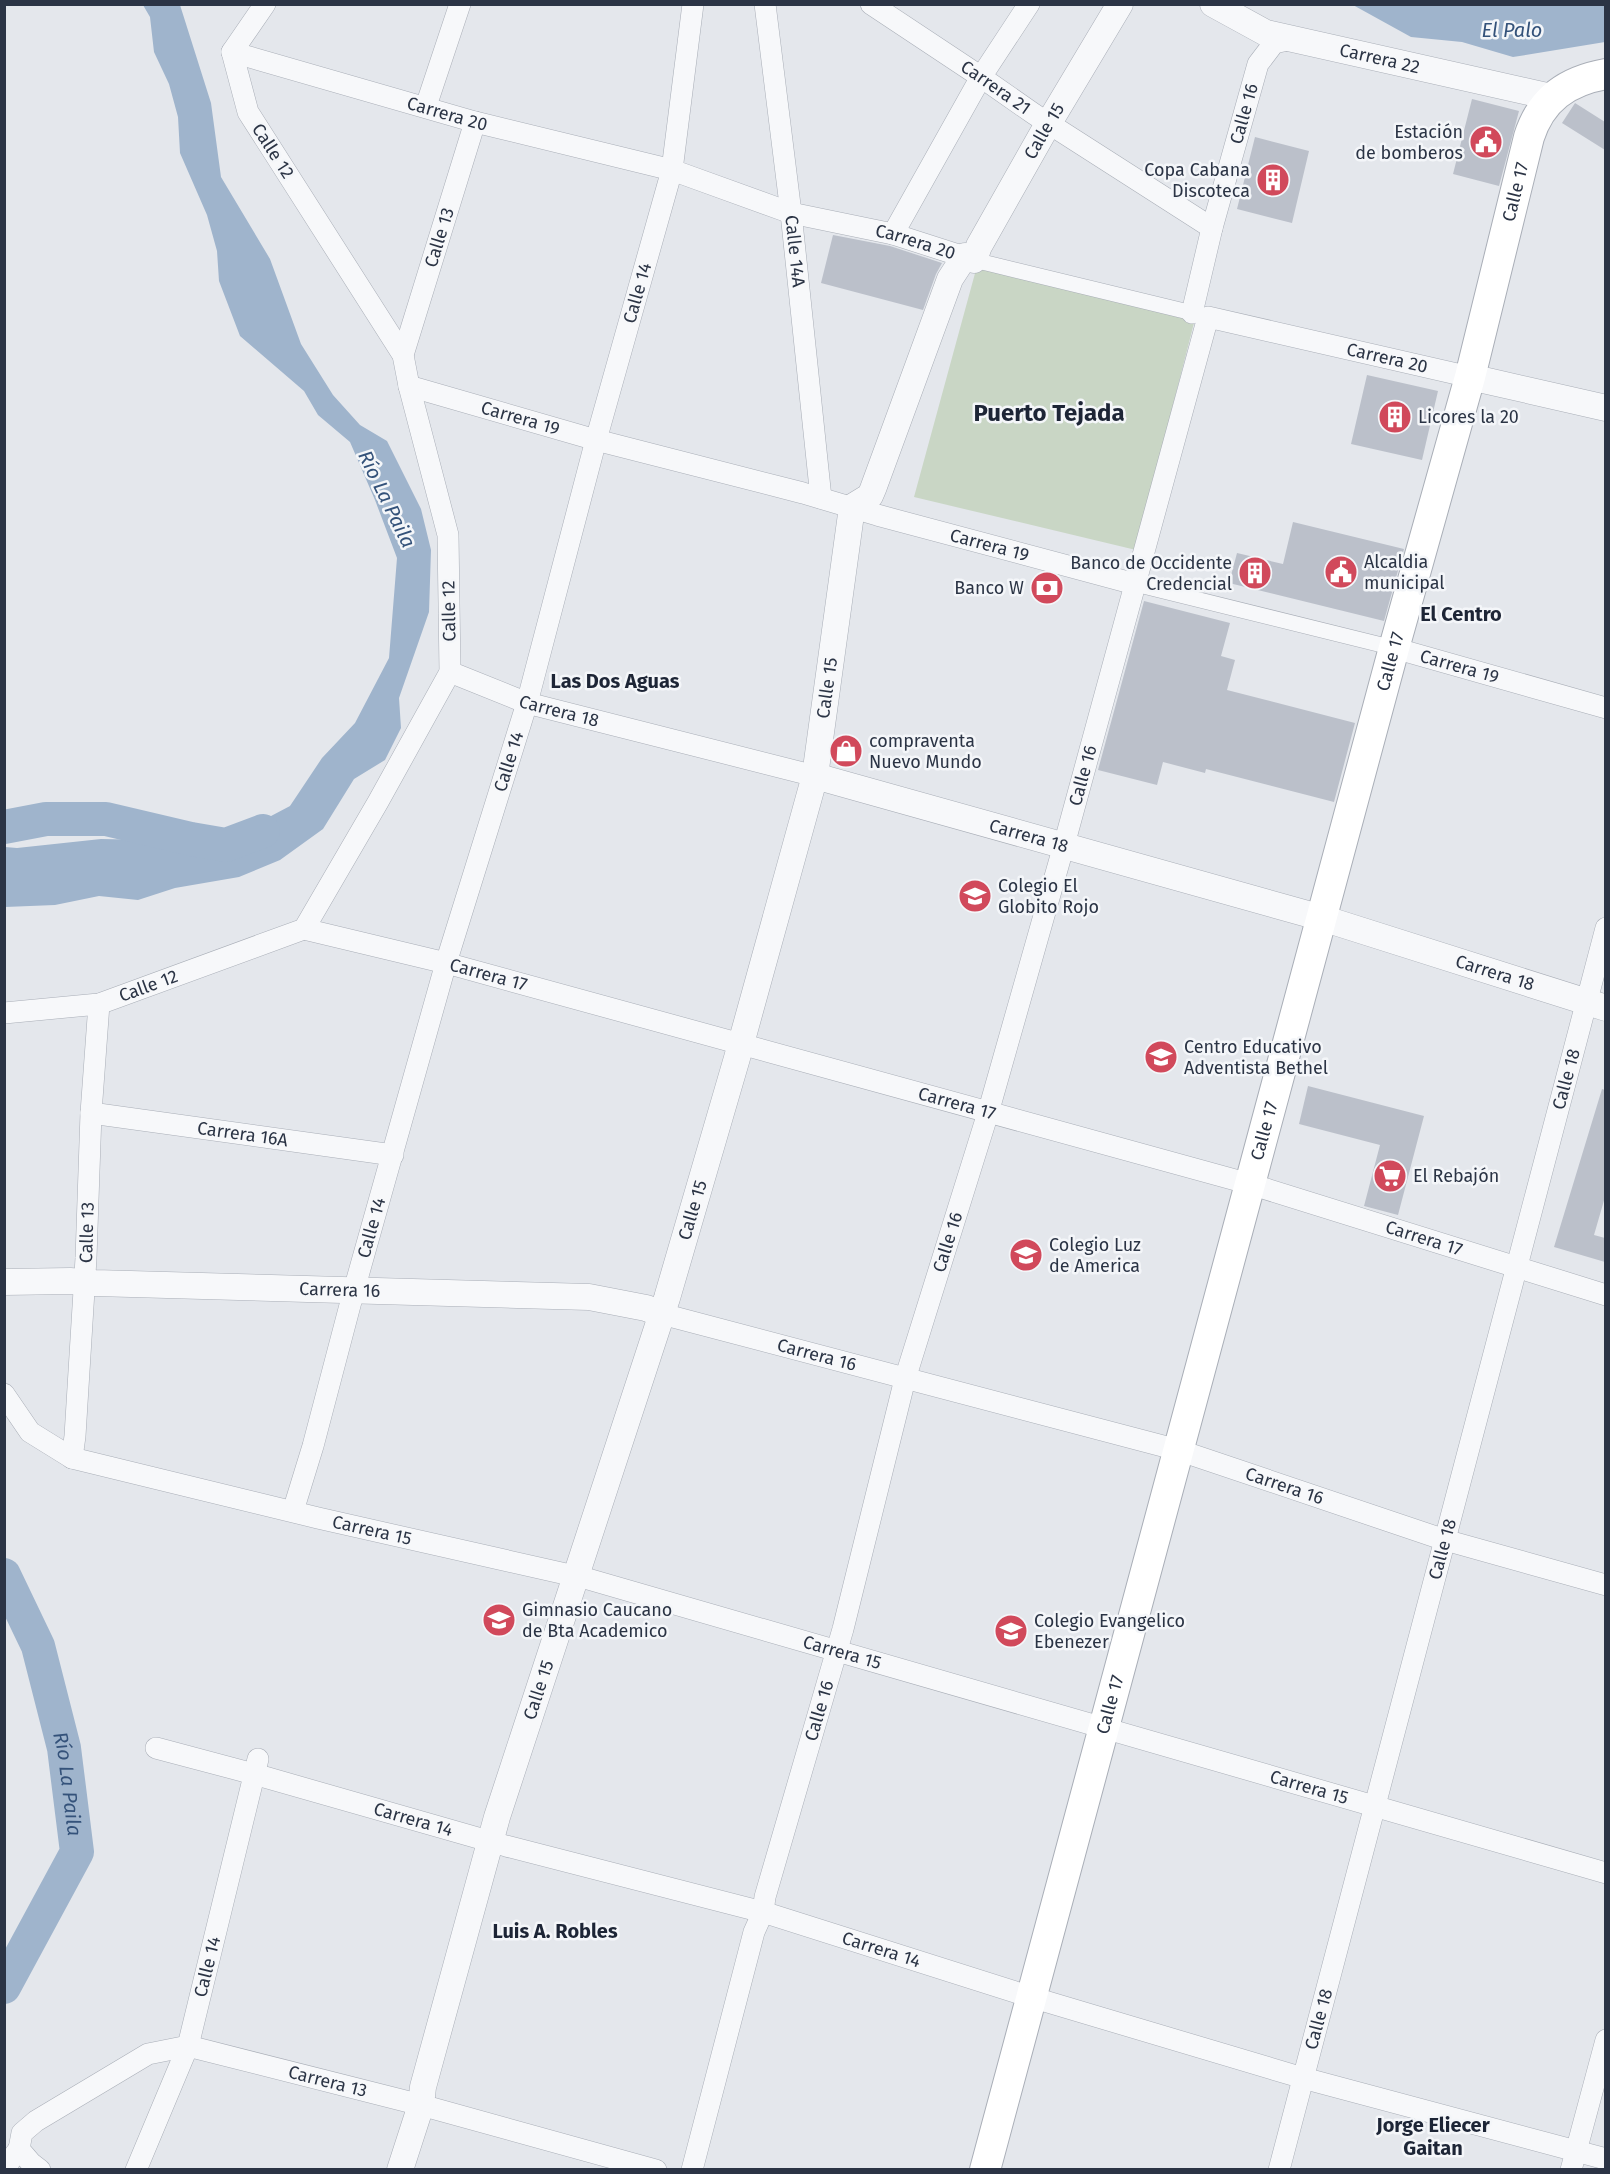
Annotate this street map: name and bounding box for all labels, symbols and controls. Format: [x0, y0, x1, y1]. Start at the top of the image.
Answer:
water label: El Palo [1482, 18, 1542, 42]
street label: Carrera 22 [1338, 39, 1422, 78]
street label: Carrera 21 [957, 56, 1035, 119]
street label: Calle 16 [1225, 81, 1263, 147]
street label: Carrera 20 [404, 92, 490, 136]
street label: Calle 15 [1019, 99, 1069, 163]
street label: Calle 12 [247, 119, 299, 183]
place label: Estación de bomberos [1355, 121, 1463, 164]
public building icon: Estación de bomberos [1468, 124, 1504, 160]
place label: Copa Cabana Discoteca [1144, 159, 1250, 202]
street label: Calle 17 [1498, 160, 1533, 224]
building icon: Copa Cabana Discoteca [1255, 162, 1291, 198]
street label: Calle 13 [420, 205, 459, 270]
street label: Calle 14A [780, 214, 810, 289]
street label: Carrera 20 [873, 220, 958, 264]
street label: Calle 14 [618, 260, 656, 326]
street label: Carrera 20 [1344, 338, 1430, 378]
street label: Carrera 19 [478, 396, 562, 440]
district label: Puerto Tejada [973, 399, 1125, 427]
building icon: Licores la 20 [1377, 399, 1413, 435]
place label: Licores la 20 [1418, 406, 1519, 428]
water label: Río La Paila [353, 447, 421, 551]
street label: Carrera 19 [948, 524, 1032, 566]
place label: Alcaldia municipal [1364, 551, 1445, 594]
place label: Banco de Occidente Credencial [1070, 552, 1232, 595]
public building icon: Alcaldia municipal [1323, 554, 1359, 590]
building icon: Banco de Occidente Credencial [1237, 555, 1273, 591]
bank icon: Banco W [1029, 570, 1065, 606]
place label: Banco W [954, 577, 1024, 599]
street label: Calle 12 [437, 580, 461, 642]
district label: El Centro [1420, 602, 1502, 626]
street label: Calle 17 [1372, 629, 1409, 694]
street label: Carrera 19 [1417, 645, 1501, 688]
street label: Calle 15 [812, 656, 842, 720]
district label: Las Dos Aguas [551, 669, 680, 693]
street label: Carrera 18 [516, 690, 601, 732]
street label: Calle 14 [489, 728, 529, 794]
place label: compraventa Nuevo Mundo [869, 730, 982, 773]
shop icon: compraventa Nuevo Mundo [828, 733, 864, 769]
street label: Calle 16 [1064, 743, 1102, 808]
street label: Carrera 18 [987, 814, 1071, 857]
place label: Colegio El Globito Rojo [998, 875, 1099, 918]
school or university icon: Colegio El Globito Rojo [957, 878, 993, 914]
street label: Carrera 18 [1453, 950, 1537, 996]
street label: Carrera 17 [447, 954, 530, 996]
street label: Calle 12 [116, 965, 181, 1007]
place label: Centro Educativo Adventista Bethel [1184, 1036, 1328, 1079]
school or university icon: Centro Educativo Adventista Bethel [1143, 1039, 1179, 1075]
street label: Calle 18 [1548, 1046, 1585, 1112]
street label: Carrera 17 [916, 1082, 998, 1125]
street label: Calle 17 [1246, 1099, 1283, 1163]
street label: Carrera 16A [196, 1117, 290, 1151]
supermarket icon: El Rebajón [1372, 1158, 1408, 1194]
place label: El Rebajón [1413, 1165, 1499, 1187]
street label: Calle 15 [673, 1178, 712, 1243]
street label: Calle 14 [353, 1195, 391, 1261]
street label: Calle 13 [75, 1202, 99, 1264]
street label: Calle 16 [928, 1209, 967, 1275]
street label: Carrera 17 [1383, 1216, 1465, 1261]
place label: Colegio Luz de America [1049, 1234, 1141, 1277]
school or university icon: Colegio Luz de America [1008, 1237, 1044, 1273]
street label: Carrera 16 [299, 1278, 381, 1302]
street label: Carrera 16 [775, 1334, 859, 1376]
street label: Carrera 16 [1243, 1463, 1326, 1509]
street label: Carrera 15 [330, 1511, 414, 1550]
street label: Calle 18 [1424, 1516, 1461, 1582]
place label: Gimnasio Caucano de Bta Academico [522, 1599, 672, 1642]
school or university icon: Gimnasio Caucano de Bta Academico [481, 1602, 517, 1638]
place label: Colegio Evangelico Ebenezer [1034, 1610, 1185, 1653]
school or university icon: Colegio Evangelico Ebenezer [993, 1613, 1029, 1649]
street label: Carrera 15 [800, 1631, 884, 1674]
street label: Calle 15 [519, 1657, 559, 1723]
street label: Calle 17 [1092, 1672, 1129, 1737]
street label: Calle 16 [800, 1678, 838, 1744]
water label: Río La Paila [48, 1729, 87, 1837]
street label: Carrera 15 [1267, 1765, 1351, 1809]
street label: Carrera 14 [371, 1798, 456, 1841]
district label: Luis A. Robles [492, 1919, 618, 1943]
street label: Carrera 14 [839, 1927, 924, 1972]
street label: Calle 14 [189, 1934, 225, 1999]
street label: Calle 18 [1300, 1986, 1337, 2052]
street label: Carrera 13 [286, 2061, 369, 2102]
district label: Jorge Eliecer Gaitan [1375, 2113, 1491, 2160]

